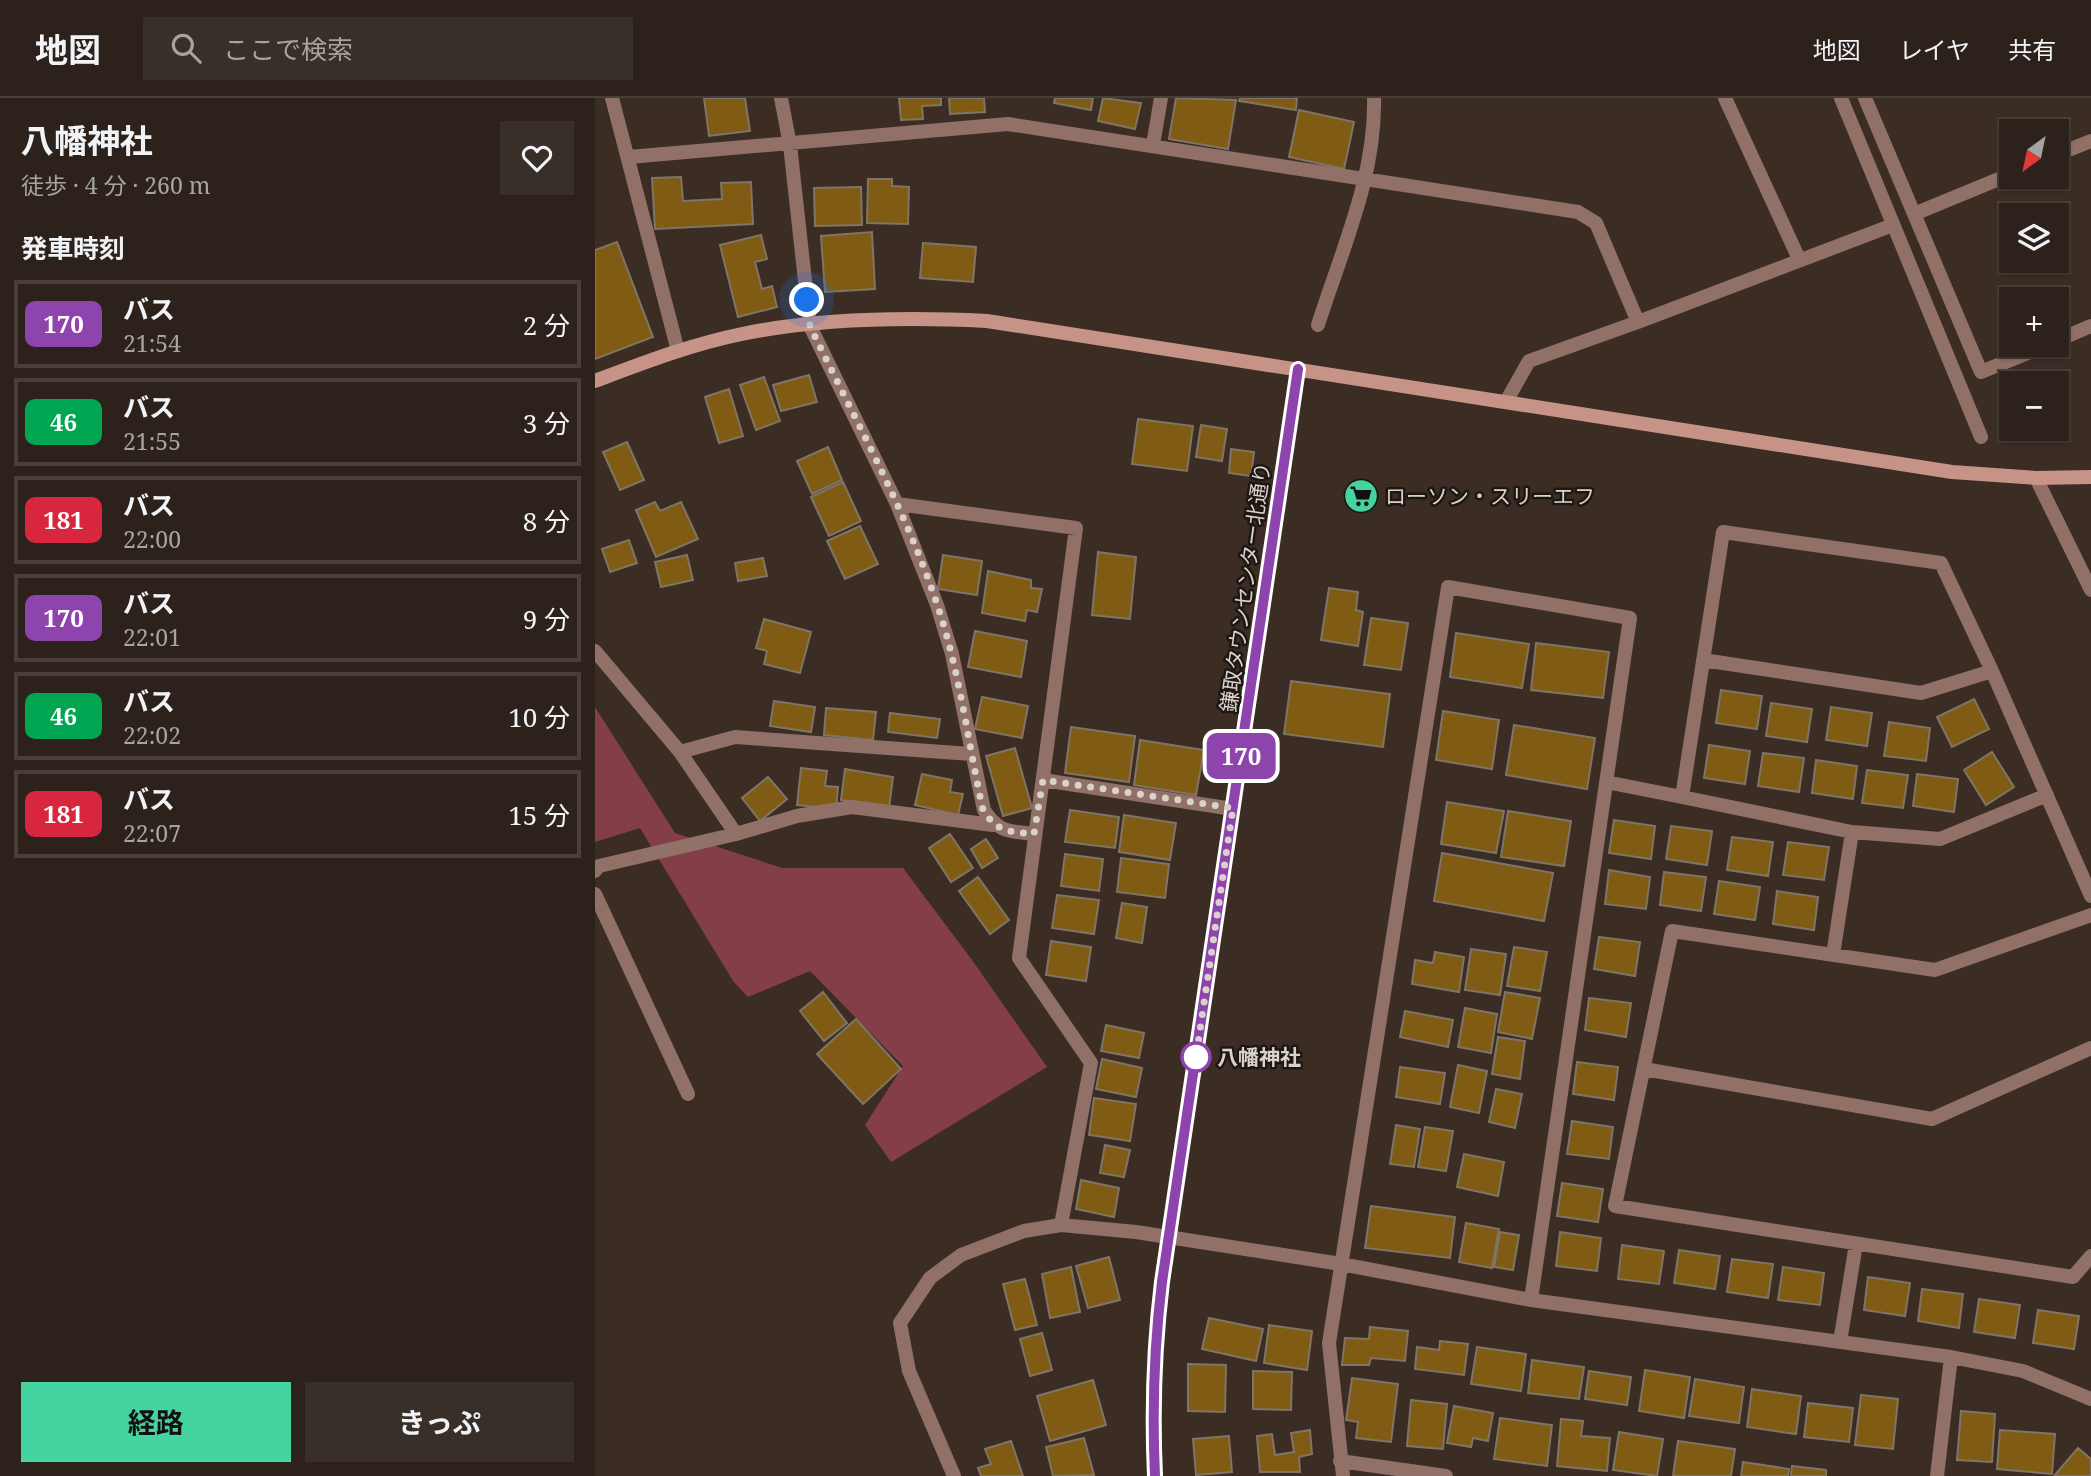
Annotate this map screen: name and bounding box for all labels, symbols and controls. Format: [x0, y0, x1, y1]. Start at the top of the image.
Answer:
search box [143, 17, 633, 80]
text: 地図 [35, 27, 101, 72]
icon: search [167, 29, 205, 67]
text: ここで検索 [223, 31, 353, 67]
text: 地図 [1813, 33, 1861, 66]
text: レイヤ [1899, 33, 1970, 66]
text: 共有 [2008, 33, 2056, 66]
text: 八幡神社 [21, 118, 153, 163]
north arrow [1999, 119, 2069, 189]
map controls [1999, 119, 2069, 441]
button: heart [500, 121, 574, 195]
text: 徒歩 · 4 分 · 260 m [21, 169, 211, 201]
button: layers [1999, 203, 2069, 273]
text: 発車時刻 [21, 230, 125, 266]
your location [789, 282, 824, 317]
button: + [1999, 287, 2069, 357]
text: バス [123, 291, 175, 327]
text: 170 [43, 307, 84, 340]
text: 2 分 [523, 307, 570, 343]
text: 21:54 [123, 327, 181, 359]
button: − [1999, 371, 2069, 441]
text: バス [123, 389, 175, 425]
text: 46 [50, 405, 77, 438]
text: 3 分 [523, 405, 570, 441]
text: 21:55 [123, 425, 181, 457]
street label: 鎌取タウンセンター北通り [1214, 460, 1276, 714]
supermarket icon: ローソン・スリーエフ [1342, 477, 1380, 515]
place label: ローソン・スリーエフ [1385, 482, 1595, 510]
text: バス [123, 487, 175, 523]
text: 181 [43, 503, 84, 536]
text: 8 分 [523, 503, 570, 539]
text: 22:00 [123, 523, 181, 555]
text: バス [123, 585, 175, 621]
text: 170 [43, 601, 84, 634]
text: 9 分 [523, 601, 570, 637]
text: 22:01 [123, 621, 181, 653]
text: バス [123, 683, 175, 719]
text: 46 [50, 699, 77, 732]
text: 10 分 [508, 699, 570, 735]
text: 22:02 [123, 719, 181, 751]
line badge: 170 [1201, 733, 1281, 779]
text: 170 [1221, 739, 1261, 772]
text: バス [123, 781, 175, 817]
text: 181 [43, 797, 84, 830]
text: 15 分 [508, 797, 570, 833]
text: 22:07 [123, 817, 181, 849]
marker: 八幡神社 [1181, 1042, 1211, 1072]
place label: 八幡神社 [1217, 1043, 1301, 1071]
button: 経路 [21, 1382, 291, 1462]
button: きっぷ [305, 1382, 574, 1462]

